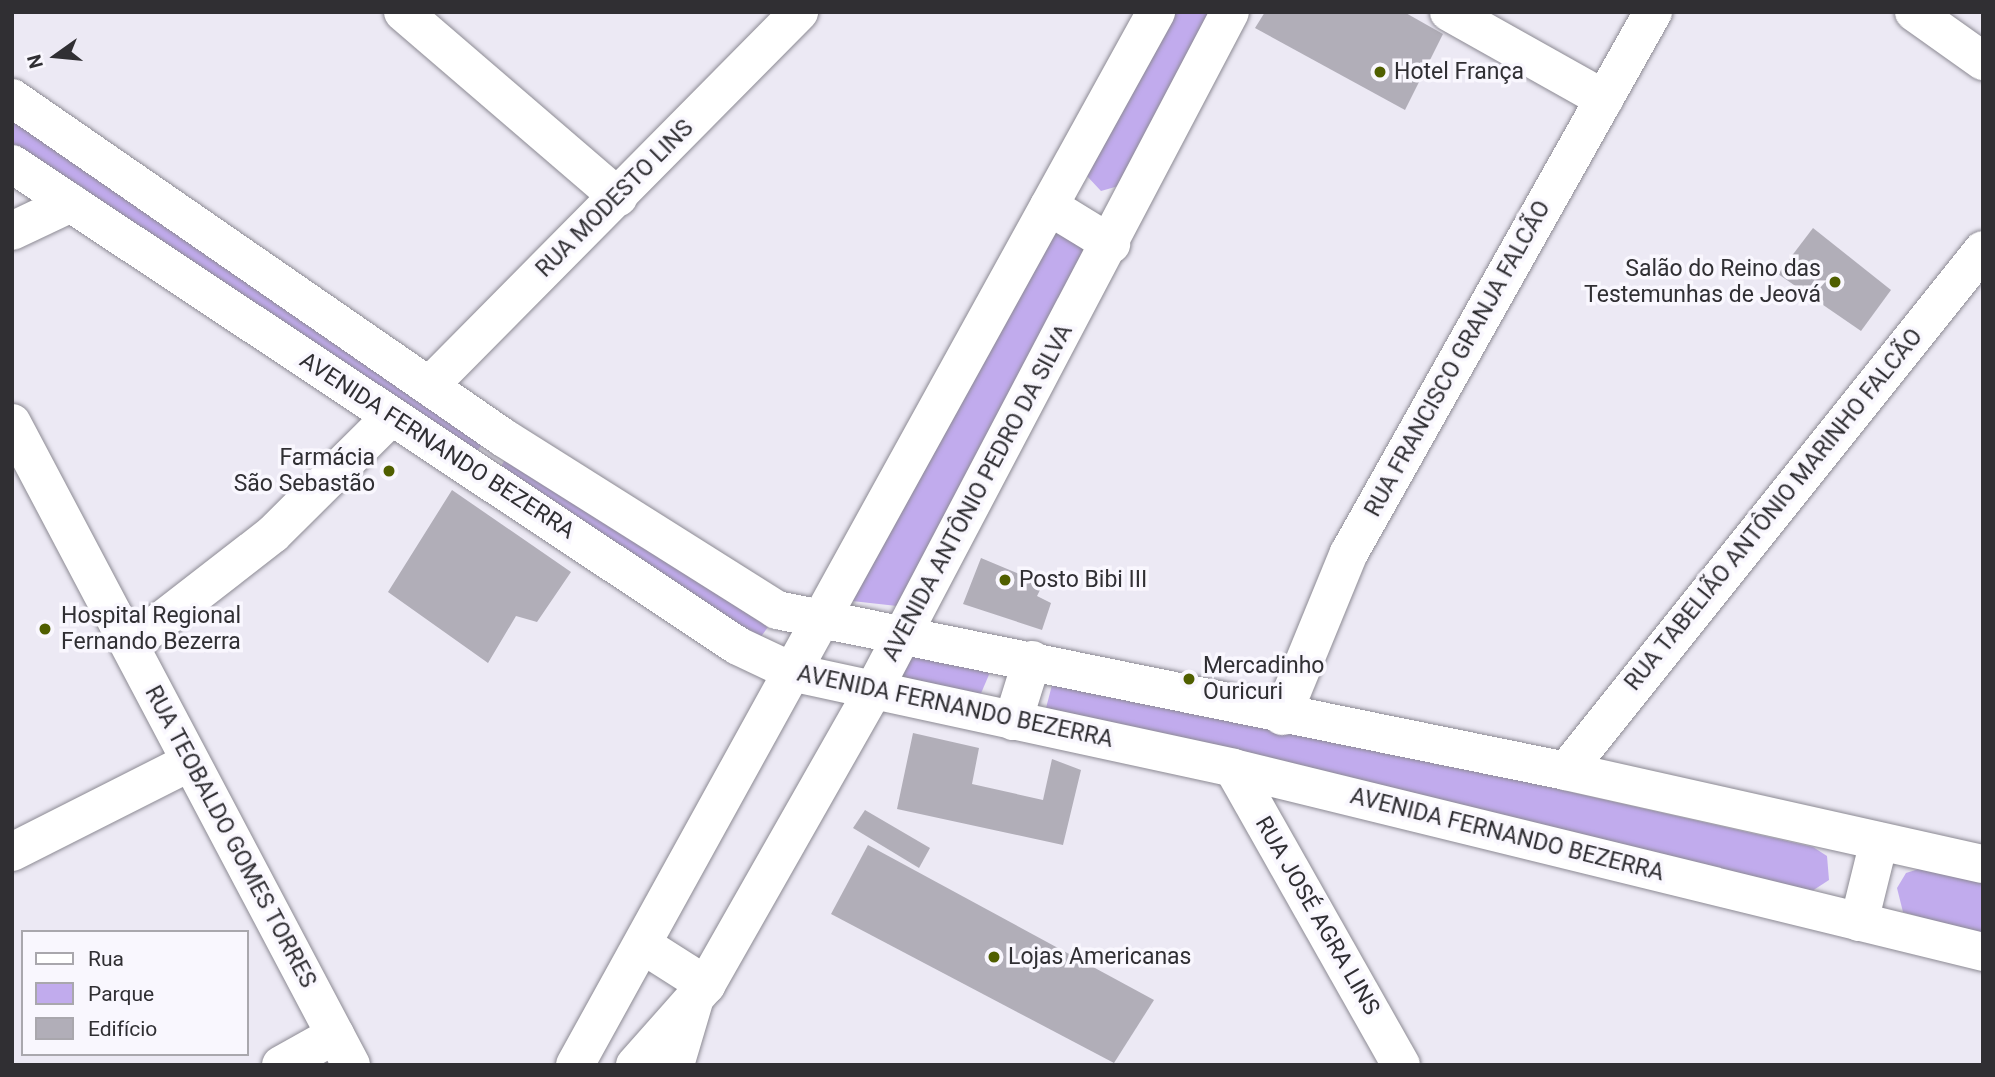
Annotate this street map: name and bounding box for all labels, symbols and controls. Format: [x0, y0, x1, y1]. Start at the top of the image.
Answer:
north arrow [21, 21, 91, 91]
text: N [22, 52, 48, 71]
place label: Hotel França [1394, 58, 1524, 86]
marker: Hotel França [1372, 64, 1388, 80]
street label: RUA MODESTO LINS [531, 115, 699, 283]
street label: RUA FRANCISCO GRANJA FALCÃO [1359, 196, 1557, 522]
place label: Salão do Reino das Testemunhas de Jeová [1584, 255, 1821, 309]
marker: Salão do Reino das Testemunhas de Jeová [1827, 274, 1843, 290]
street label: AVENIDA ANTÔNIO PEDRO DA SILVA [877, 320, 1079, 666]
street label: RUA TABELIÃO ANTÔNIO MARINHO FALCÃO [1619, 323, 1929, 697]
street label: AVENIDA FERNANDO BEZERRA [294, 347, 580, 545]
place label: Farmácia São Sebastão [234, 444, 375, 498]
marker: Farmácia São Sebastão [381, 463, 397, 479]
place label: Posto Bibi III [1019, 566, 1147, 594]
marker: Posto Bibi III [997, 572, 1013, 588]
place label: Hospital Regional Fernando Bezerra [61, 602, 241, 656]
marker: Hospital Regional Fernando Bezerra [35, 619, 55, 639]
place label: Mercadinho Ouricuri [1203, 652, 1324, 706]
street label: AVENIDA FERNANDO BEZERRA [795, 660, 1115, 754]
marker: Mercadinho Ouricuri [1181, 671, 1197, 687]
street label: RUA TEOBALDO GOMES TORRES [138, 681, 322, 993]
street label: AVENIDA FERNANDO BEZERRA [1347, 783, 1667, 887]
street label: RUA JOSÉ AGRA LINS [1249, 812, 1385, 1020]
legend [21, 930, 248, 1056]
place label: Lojas Americanas [1008, 943, 1191, 971]
text: Rua [88, 947, 124, 971]
marker: Lojas Americanas [986, 949, 1002, 965]
text: Parque [88, 982, 154, 1006]
text: Edifício [88, 1017, 157, 1041]

